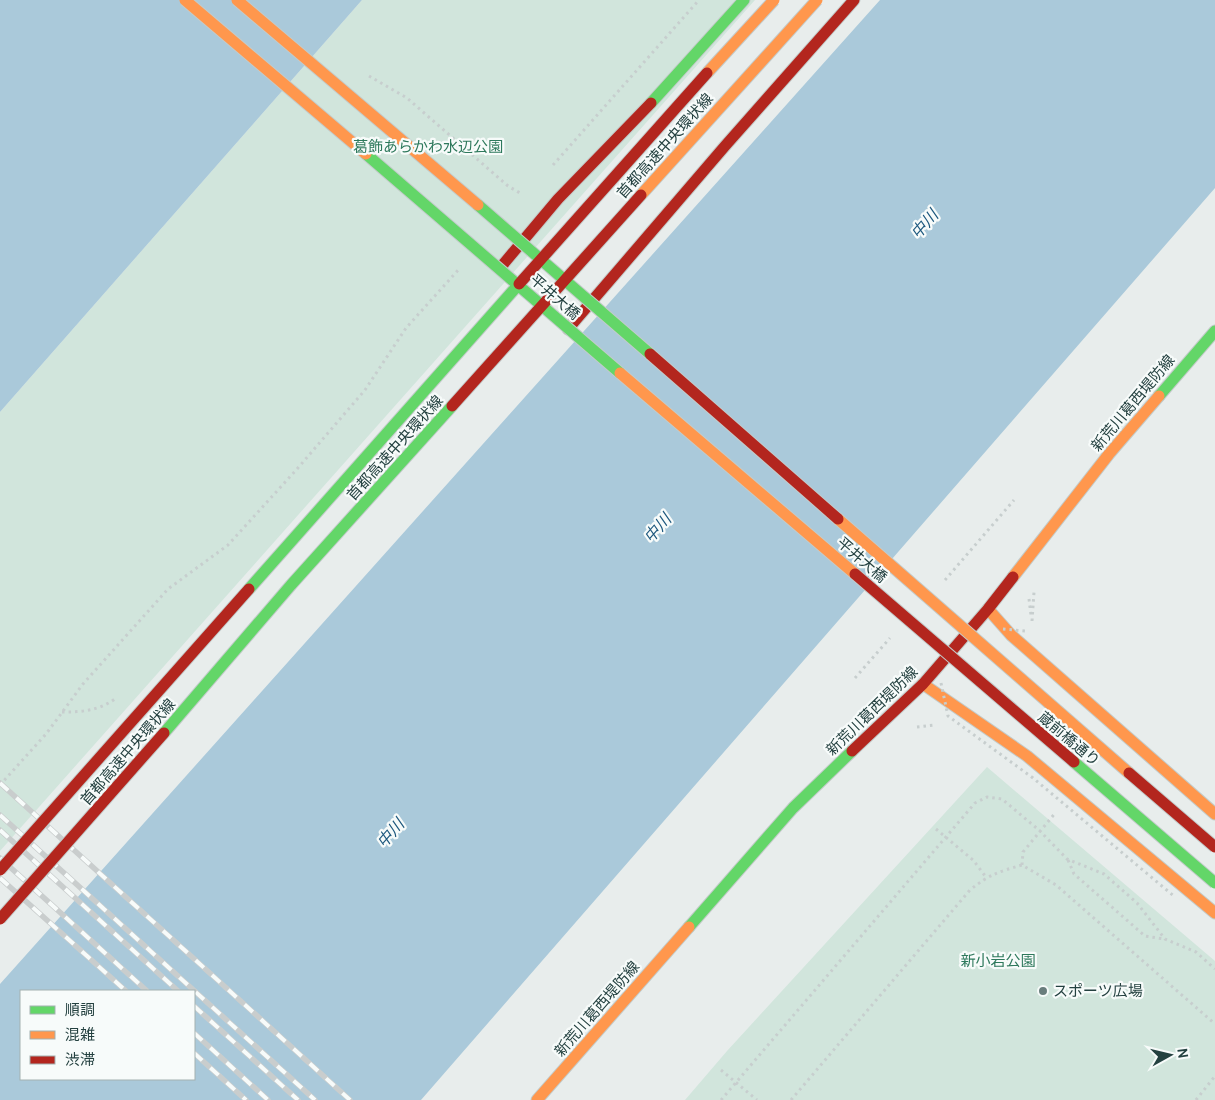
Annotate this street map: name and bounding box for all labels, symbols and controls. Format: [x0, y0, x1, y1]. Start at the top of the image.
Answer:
street label: 首都高速中央環状線 [613, 90, 717, 202]
park label: 葛飾あらかわ水辺公園 [353, 138, 503, 156]
water label: 中川 [907, 205, 943, 243]
street label: 平井大橋 [526, 271, 584, 323]
street label: 新荒川葛西堤防線 [1088, 351, 1178, 455]
street label: 首都高速中央環状線 [343, 392, 447, 504]
water label: 中川 [640, 509, 676, 547]
street label: 平井大橋 [833, 534, 891, 586]
street label: 新荒川葛西堤防線 [823, 663, 921, 759]
street label: 首都高速中央環状線 [77, 695, 179, 809]
street label: 蔵前橋通り [1034, 708, 1104, 770]
water label: 中川 [373, 814, 409, 852]
park label: 新小岩公園 [960, 952, 1036, 970]
street label: 新荒川葛西堤防線 [551, 958, 643, 1060]
place label: スポーツ広場 [1053, 982, 1143, 1000]
marker: スポーツ広場 [1037, 985, 1049, 997]
legend [20, 990, 195, 1080]
text: 順調 [65, 1001, 95, 1019]
text: 混雑 [65, 1026, 95, 1044]
north arrow [1145, 1030, 1195, 1080]
text: N [1173, 1047, 1192, 1059]
text: 渋滞 [65, 1051, 95, 1069]

